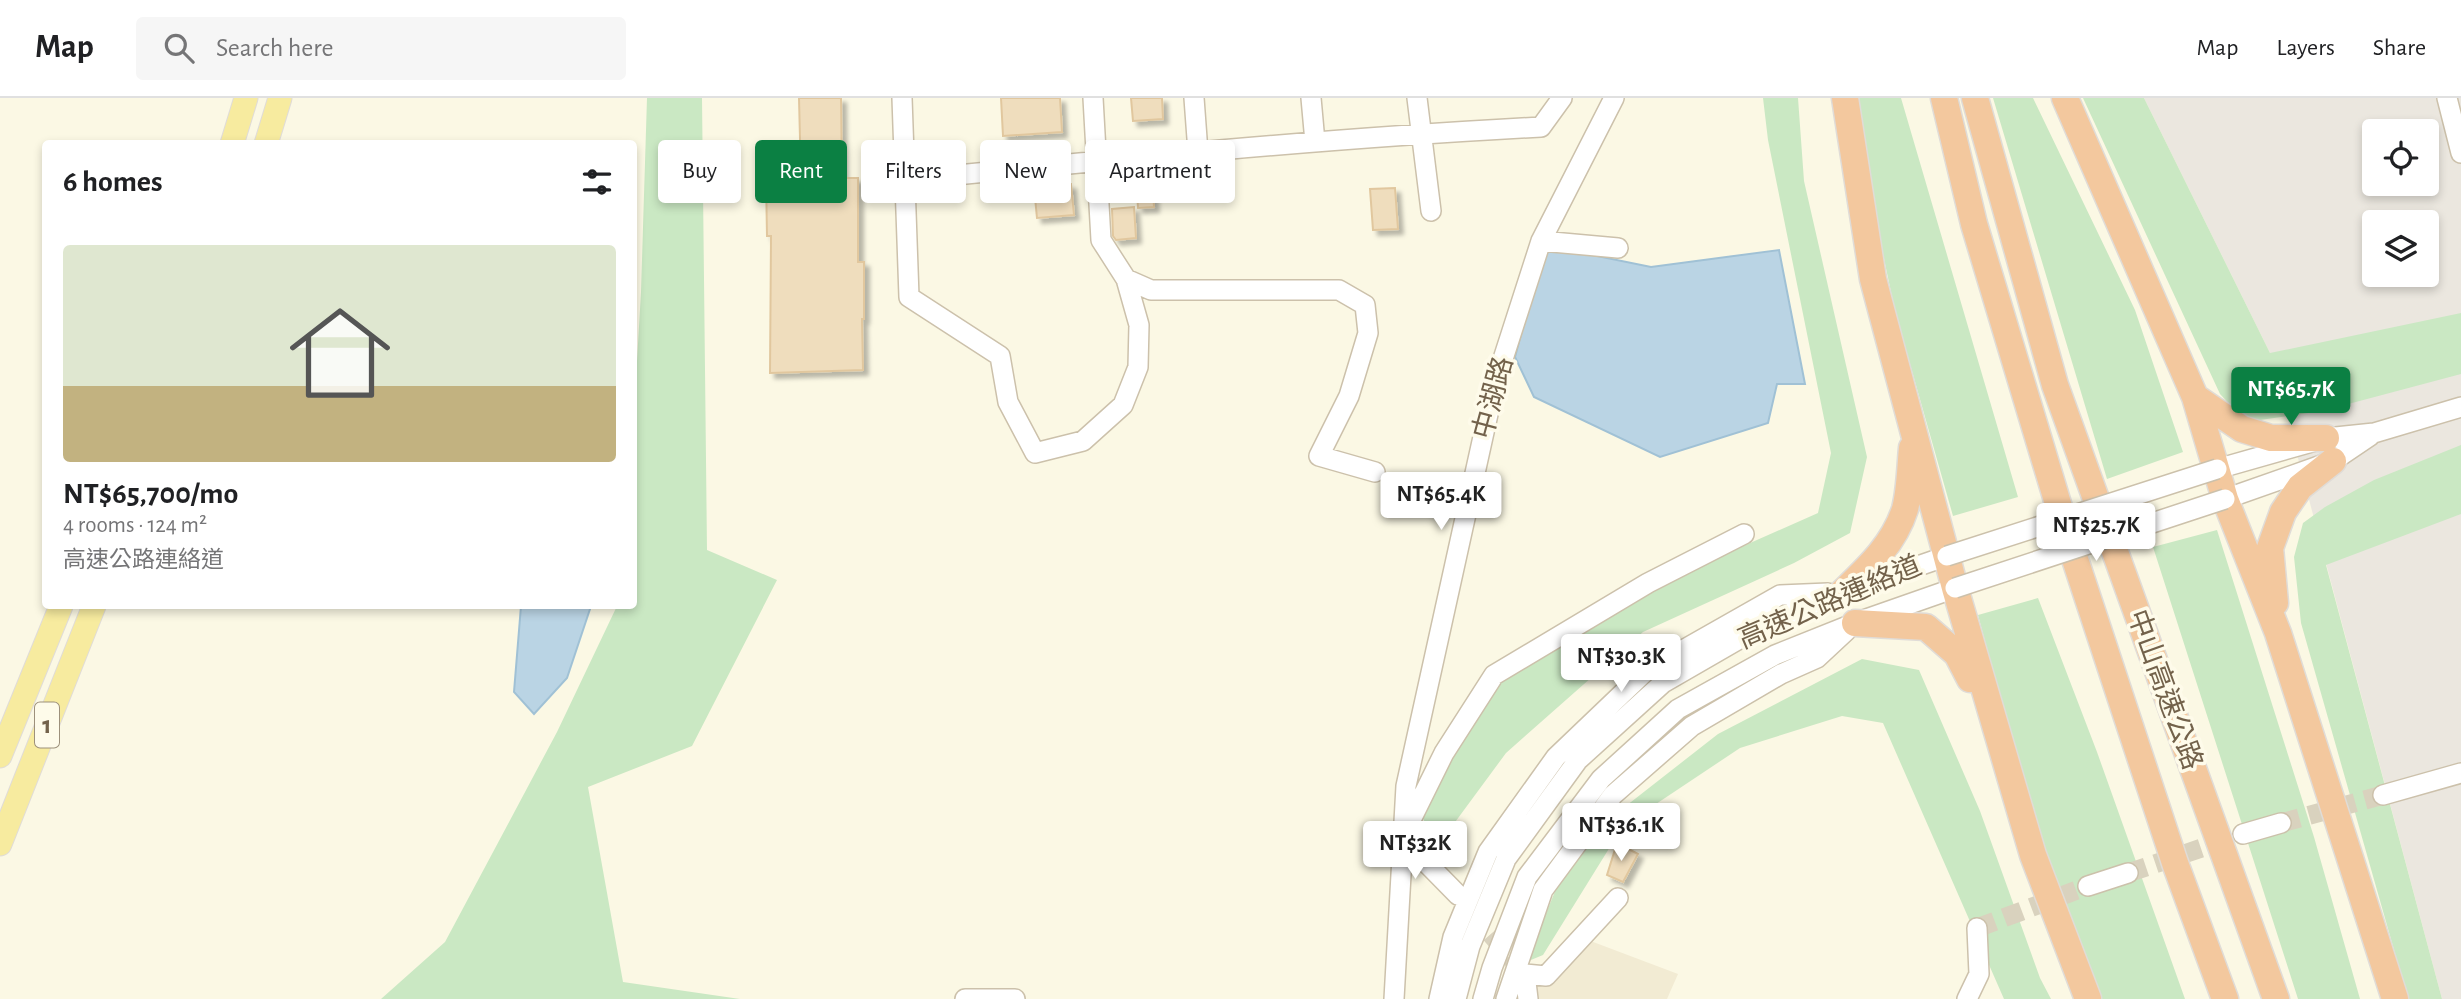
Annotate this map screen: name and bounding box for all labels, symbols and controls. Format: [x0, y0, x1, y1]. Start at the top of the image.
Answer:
search box [136, 17, 626, 80]
icon: search [160, 29, 198, 67]
text: Map [35, 31, 94, 64]
text: Search here [216, 35, 334, 61]
text: Map [2196, 36, 2238, 60]
text: Layers [2276, 36, 2335, 60]
text: Share [2373, 36, 2426, 60]
map controls [2362, 119, 2439, 287]
button: locate [2362, 119, 2439, 196]
chip: Buy [658, 140, 741, 203]
chip: Rent [755, 140, 847, 203]
chip: Filters [861, 140, 966, 203]
chip: New [980, 140, 1071, 203]
chip: Apartment [1085, 140, 1235, 203]
icon: filters [578, 163, 616, 201]
text: 6 homes [63, 167, 163, 197]
button: layers [2362, 210, 2439, 287]
icon: home [277, 290, 403, 416]
street label: 中湖路 [1468, 353, 1518, 442]
pin: NT$65.7K [2219, 368, 2363, 427]
text: NT$65.7K [2247, 378, 2335, 401]
pin: NT$65.4K [1369, 472, 1513, 532]
text: NT$65,700/mo [63, 479, 238, 509]
text: NT$65.4K [1396, 483, 1486, 506]
pin: NT$25.7K [2024, 504, 2168, 563]
text: 4 rooms · 124 m² [63, 514, 207, 537]
text: NT$25.7K [2052, 514, 2140, 537]
text: 高速公路連絡道 [63, 549, 224, 572]
street label: 高速公路連絡道 [1734, 550, 1926, 654]
street label: 中山高速公路 [2122, 606, 2208, 774]
pin: NT$30.3K [1549, 634, 1693, 694]
text: NT$30.3K [1577, 645, 1665, 668]
road number: 1 [35, 702, 59, 748]
pin: NT$36.1K [1549, 804, 1693, 863]
text: NT$36.1K [1578, 814, 1664, 837]
pin: NT$32K [1358, 822, 1472, 881]
text: NT$32K [1379, 832, 1451, 855]

